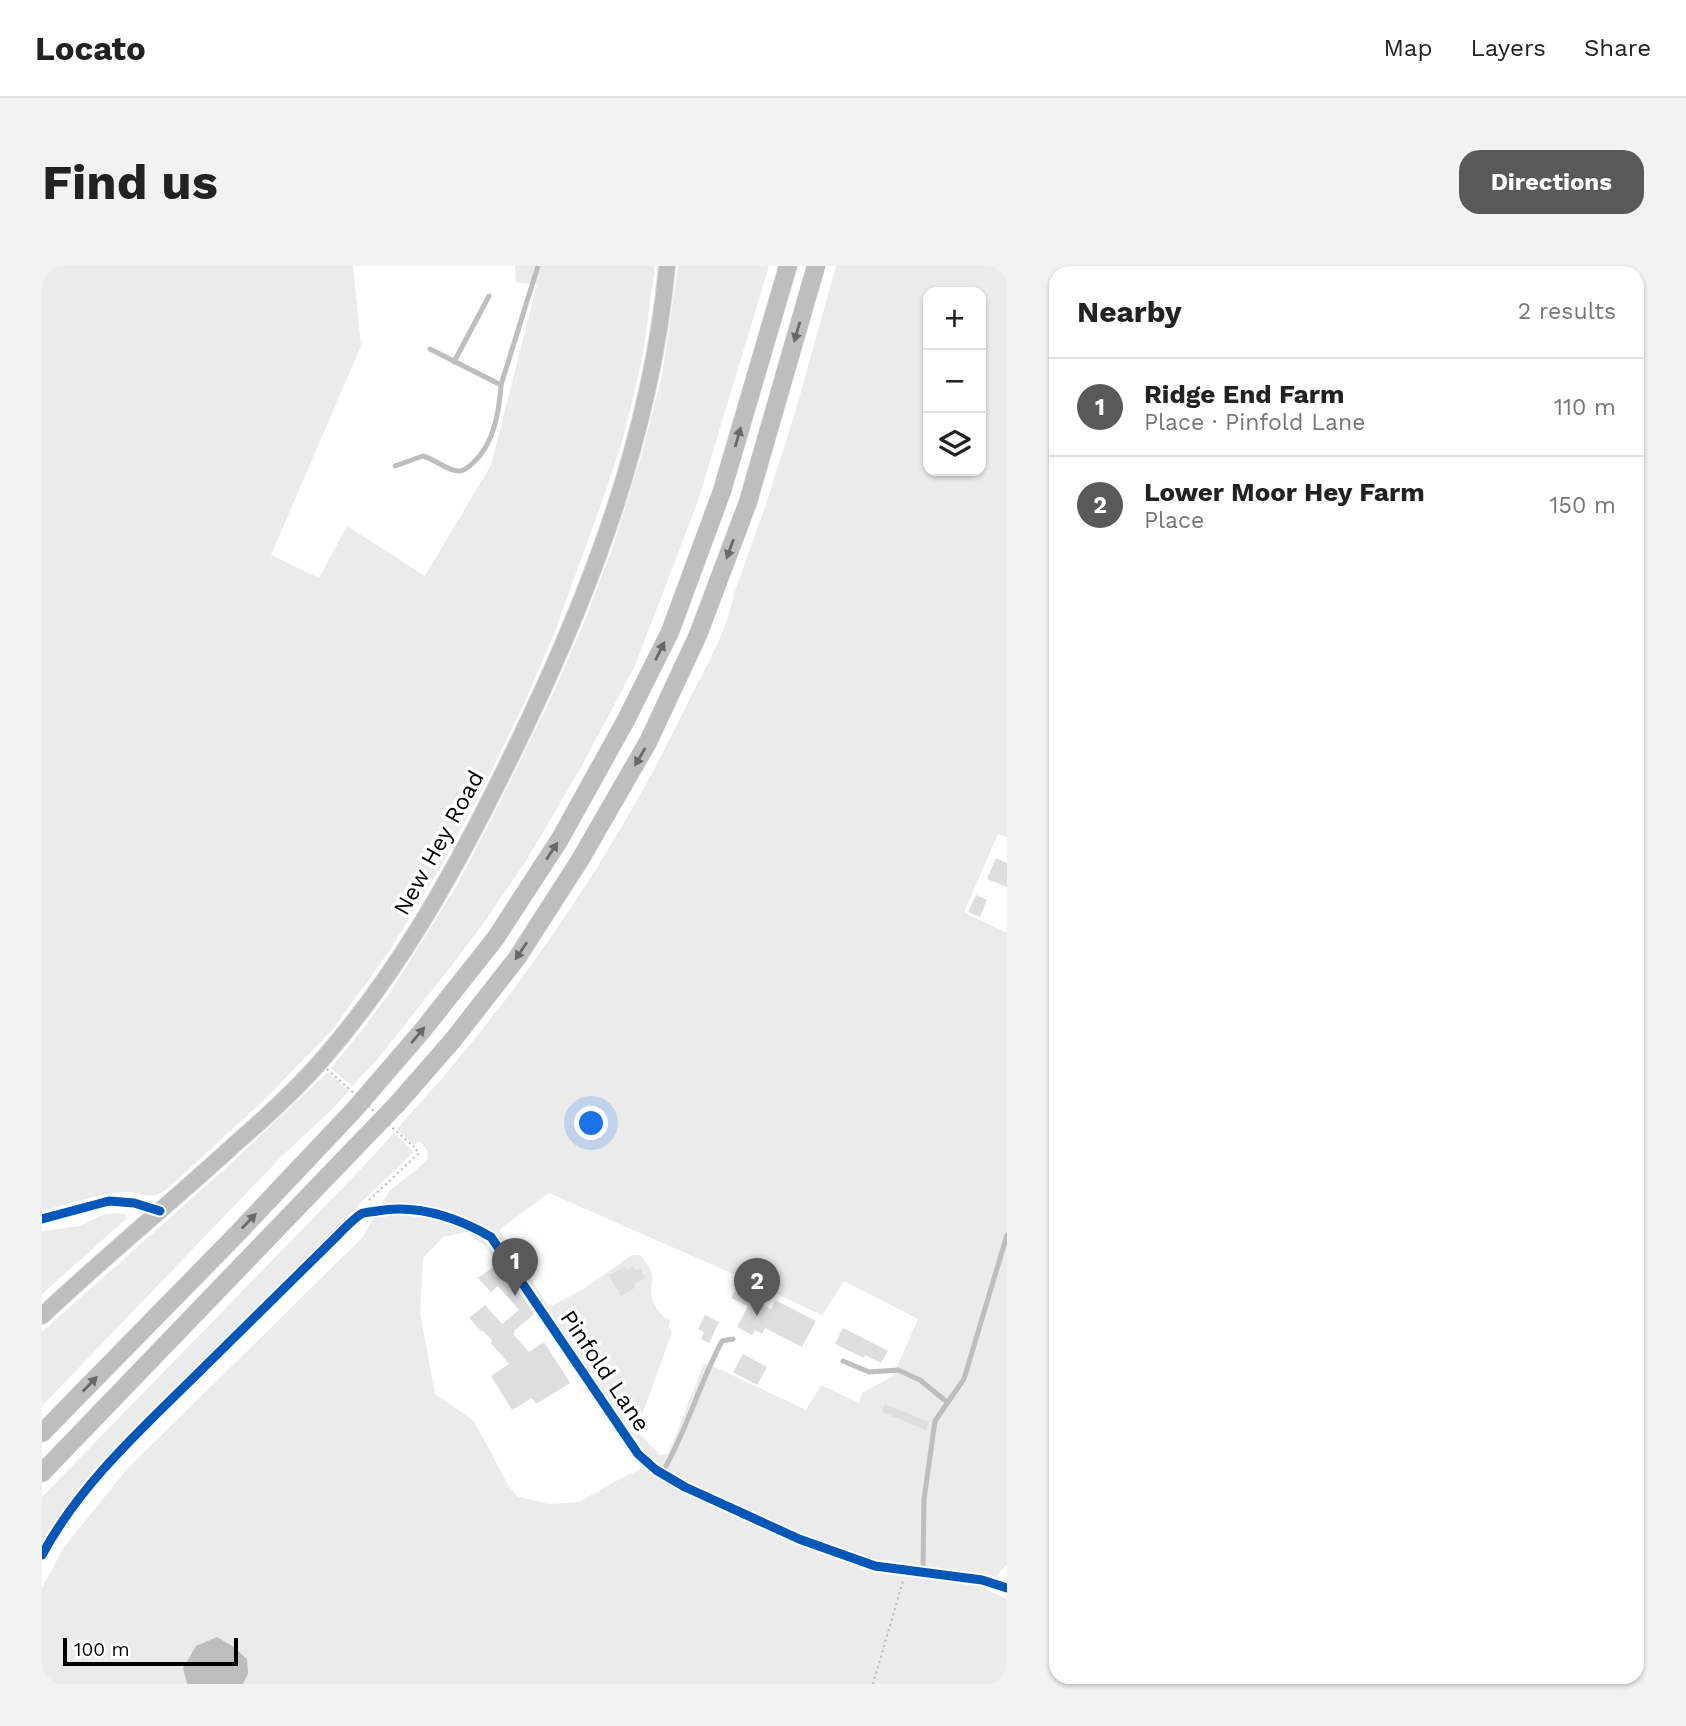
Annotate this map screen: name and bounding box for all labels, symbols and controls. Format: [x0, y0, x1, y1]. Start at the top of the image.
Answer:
text: Locato [35, 29, 146, 68]
text: Map [1384, 34, 1432, 62]
text: Layers [1470, 34, 1546, 62]
text: Share [1584, 34, 1651, 62]
button: Directions [1459, 150, 1644, 214]
text: Find us [42, 153, 218, 211]
map controls [923, 287, 986, 476]
button: + [923, 287, 986, 350]
text: Nearby [1077, 294, 1182, 329]
text: 2 results [1518, 298, 1616, 325]
one-way arrow [791, 321, 802, 343]
button: − [923, 350, 986, 413]
text: Ridge End Farm [1144, 379, 1344, 409]
text: 1 [1095, 394, 1105, 421]
text: 110 m [1554, 394, 1616, 421]
text: Place · Pinfold Lane [1144, 409, 1365, 436]
button: layers [923, 413, 986, 476]
one-way arrow [733, 426, 743, 447]
text: Lower Moor Hey Farm [1144, 477, 1425, 507]
text: 2 [1093, 492, 1107, 519]
text: 150 m [1550, 492, 1616, 519]
text: Place [1144, 507, 1204, 534]
one-way arrow [724, 538, 735, 559]
one-way arrow [655, 641, 666, 661]
one-way arrow [633, 748, 646, 767]
street label: New Hey Road [388, 766, 490, 920]
one-way arrow [545, 842, 559, 860]
one-way arrow [515, 942, 528, 961]
one-way arrow [411, 1026, 426, 1044]
your location [574, 1106, 608, 1140]
one-way arrow [240, 1213, 256, 1230]
pin: 1 [492, 1238, 538, 1296]
pin: 2 [734, 1258, 780, 1316]
street label: Pinfold Lane [555, 1305, 655, 1437]
one-way arrow [81, 1376, 97, 1393]
scale bar [63, 1635, 238, 1667]
text: 100 m [74, 1638, 130, 1661]

